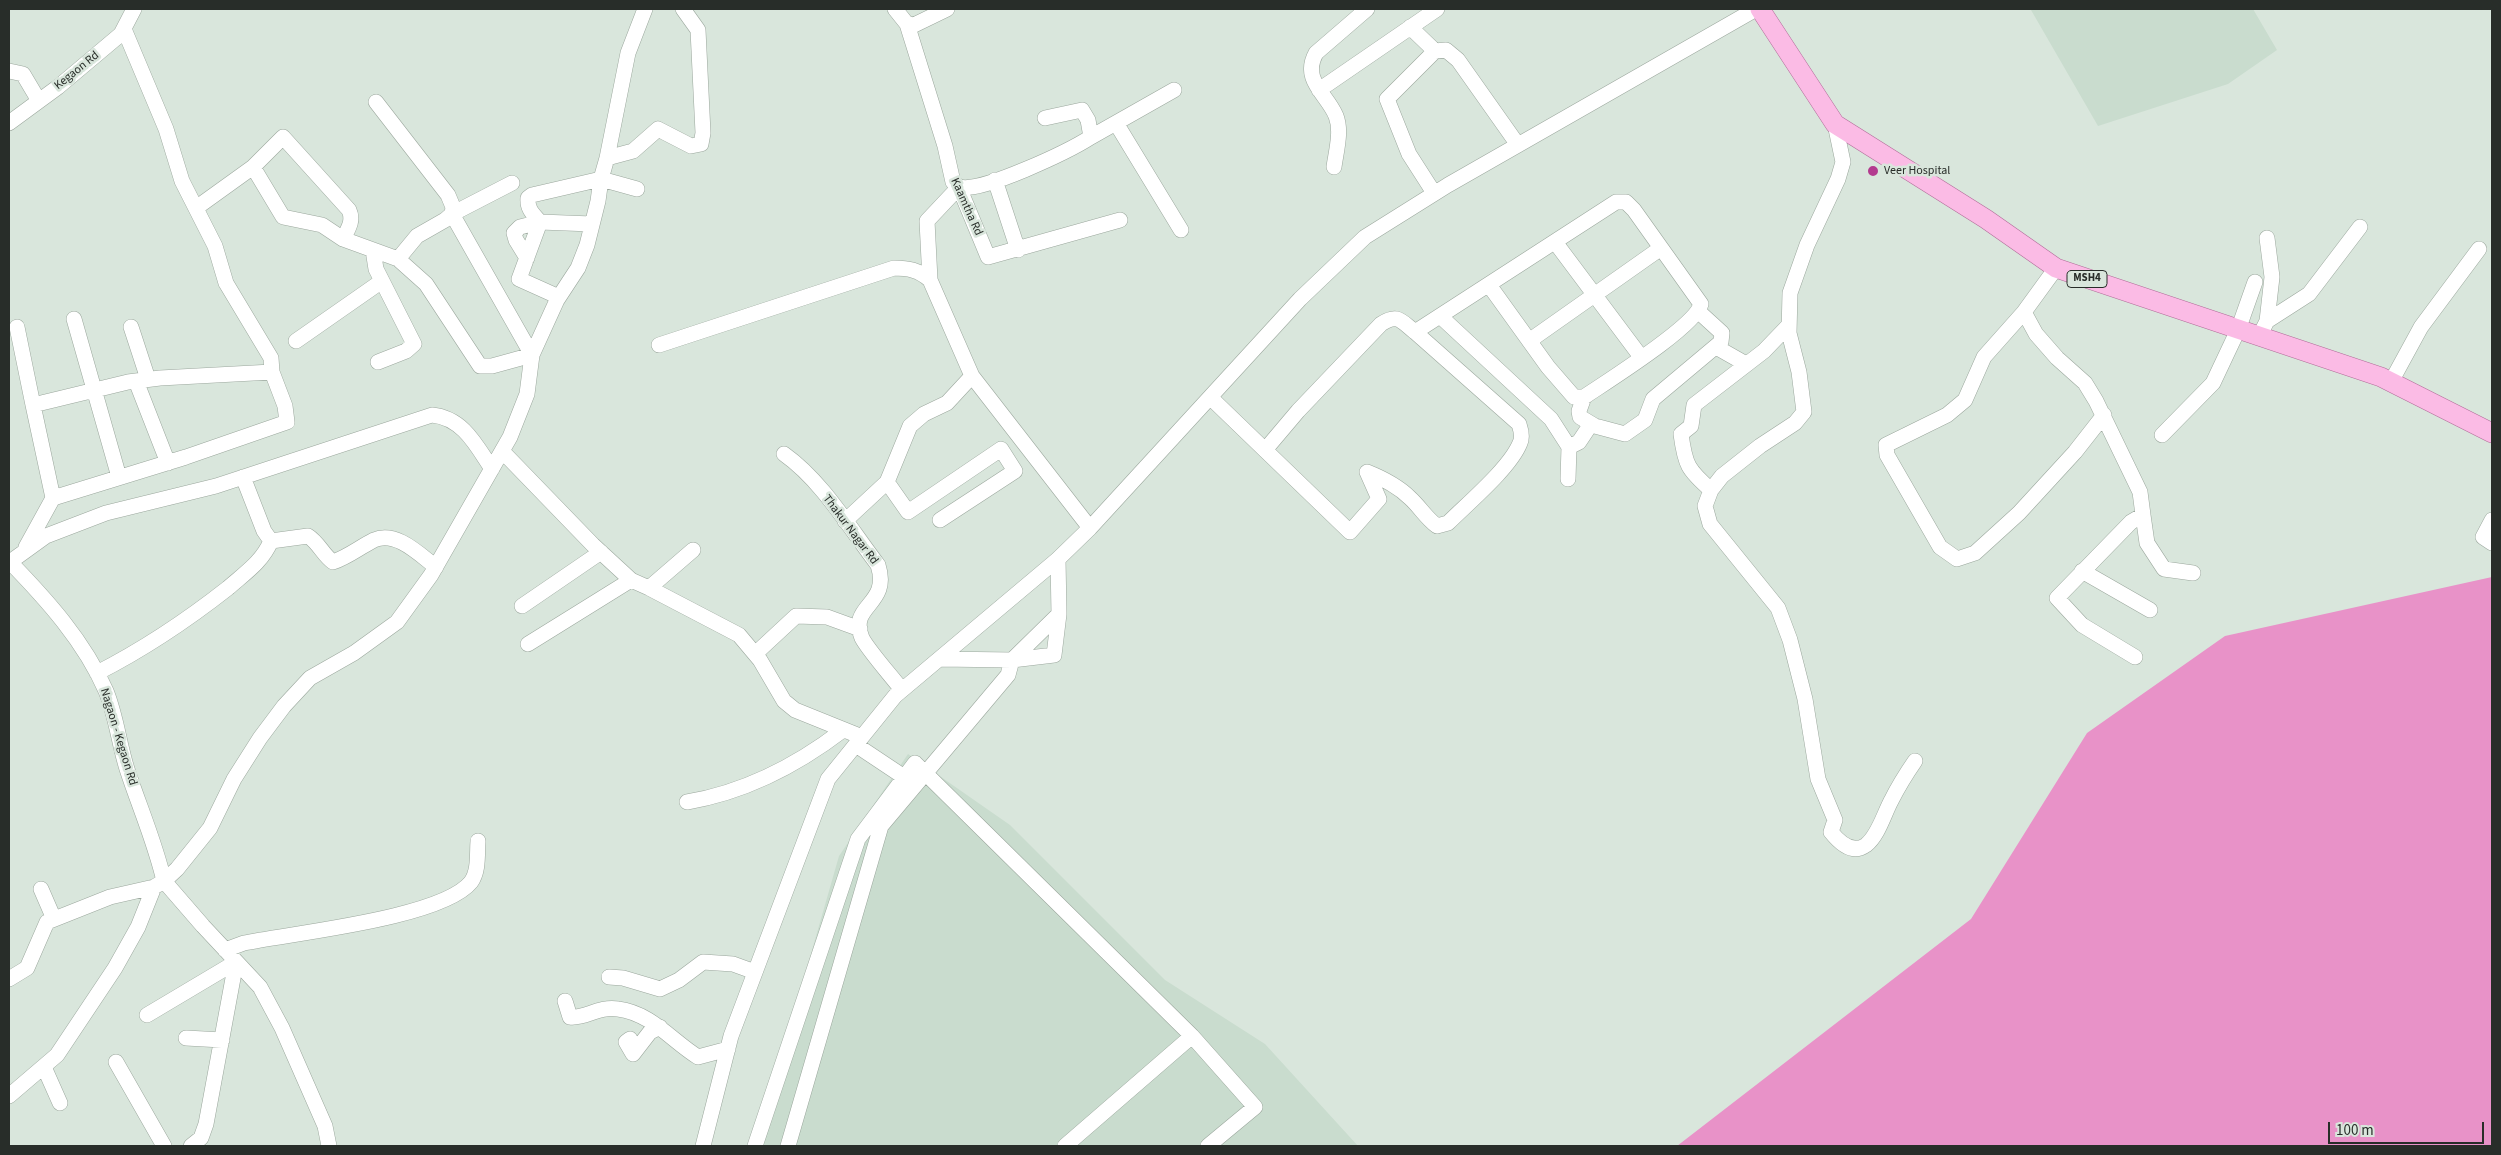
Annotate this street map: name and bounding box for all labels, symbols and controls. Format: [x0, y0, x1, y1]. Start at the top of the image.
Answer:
street label: Kegaon Rd [52, 49, 102, 93]
marker: Veer Hospital [1866, 164, 1880, 178]
place label: Veer Hospital [1884, 164, 1950, 178]
street label: Kaamtha Rd [947, 176, 985, 238]
road number: MSH4 [2067, 270, 2107, 288]
street label: Thakur Nagar Rd [819, 492, 881, 568]
street label: Nagaon - Kegaon Rd [96, 687, 140, 787]
scale bar [2331, 1112, 2487, 1144]
text: 100 m [2336, 1120, 2374, 1141]

